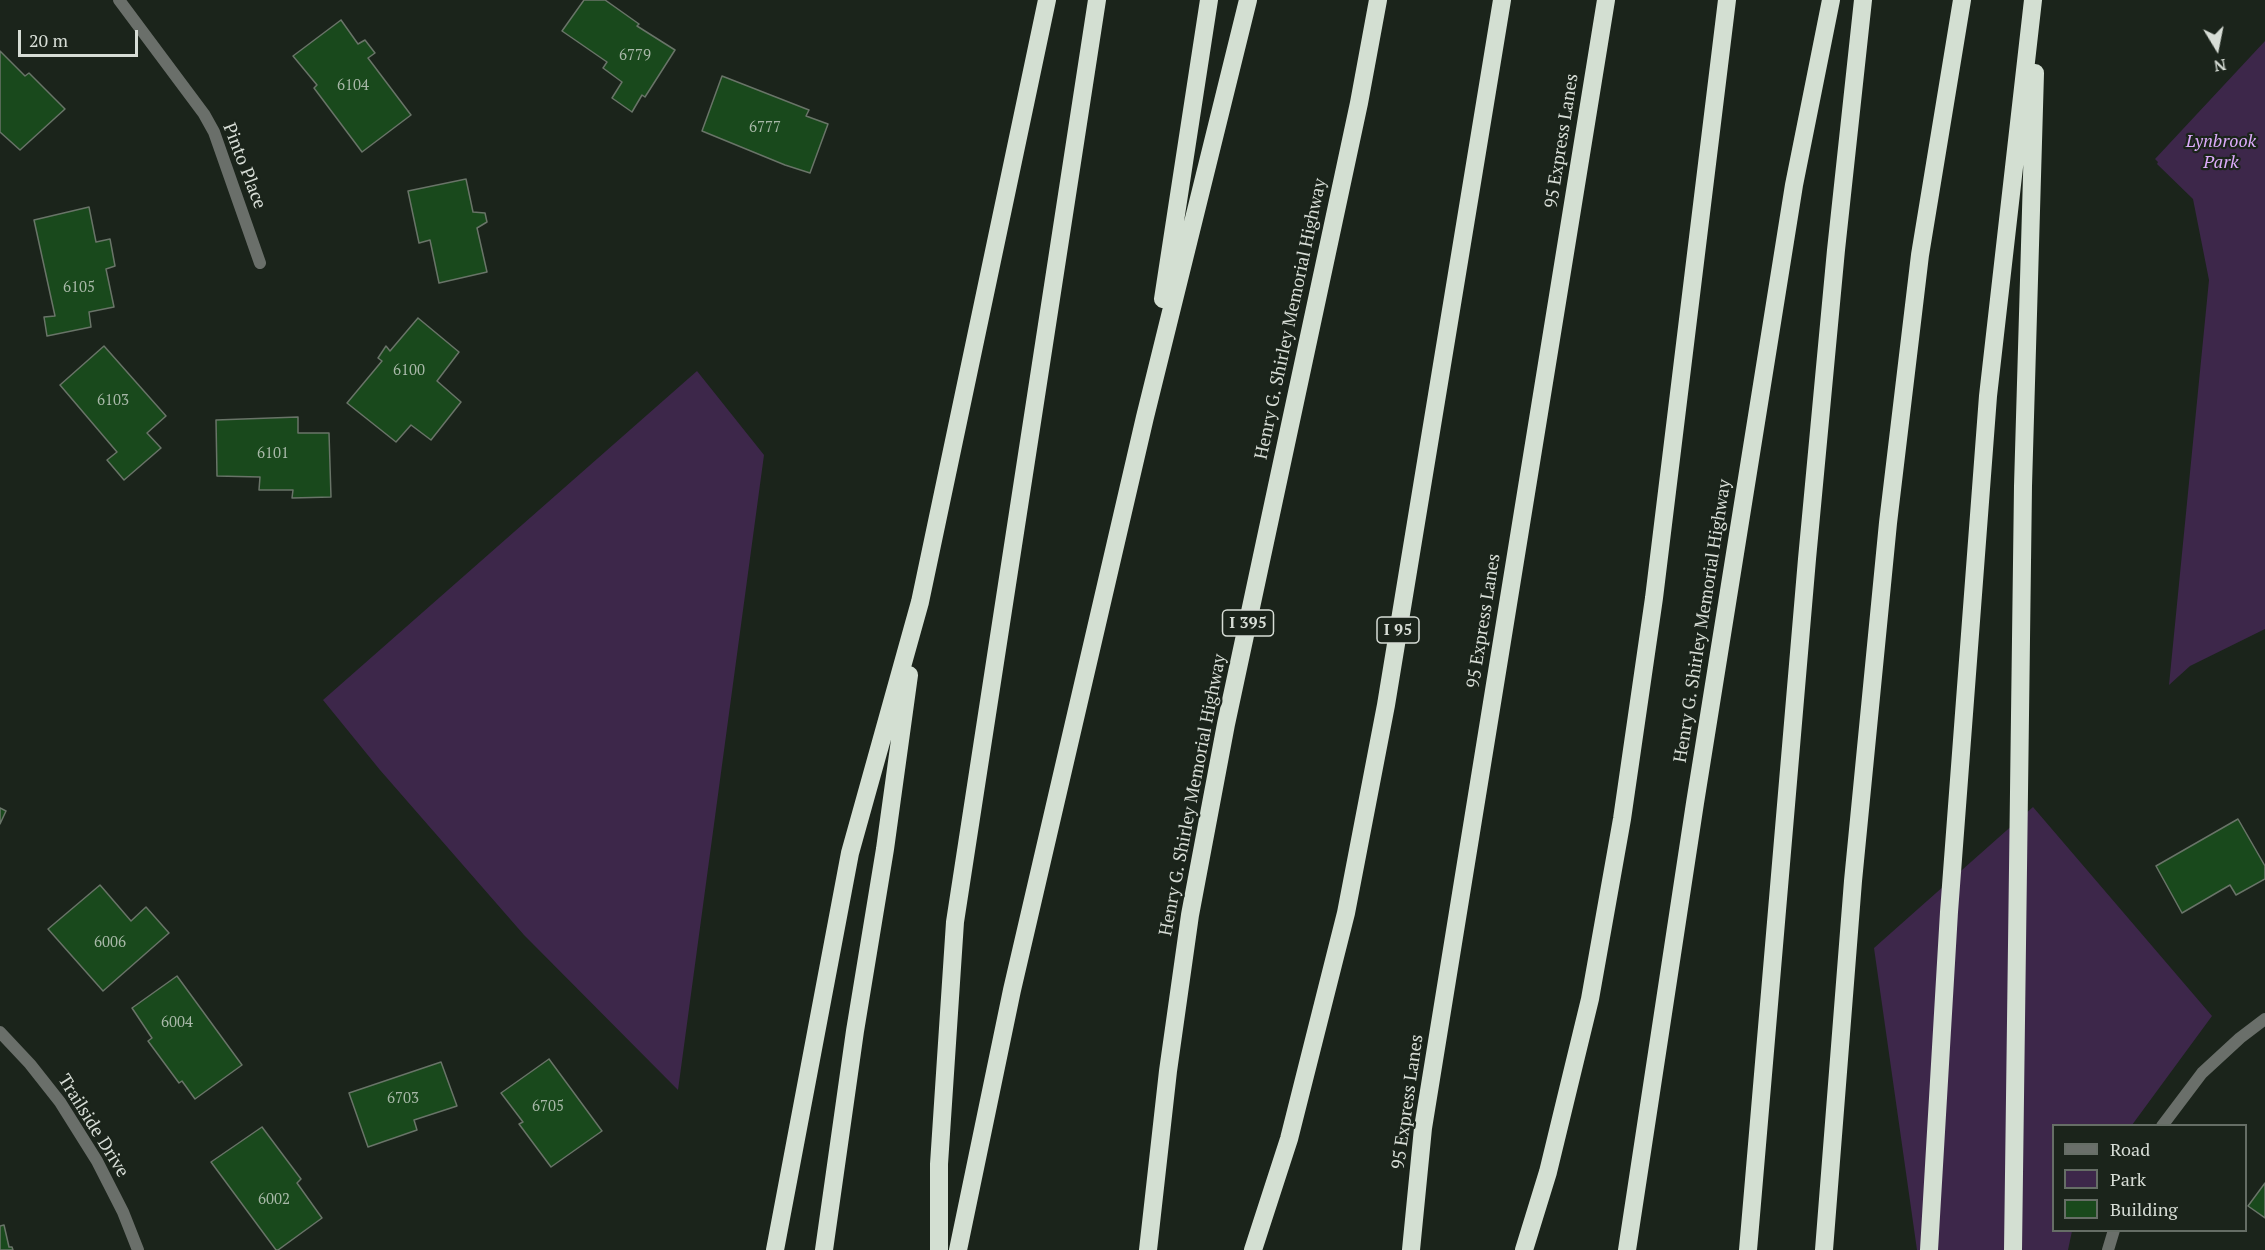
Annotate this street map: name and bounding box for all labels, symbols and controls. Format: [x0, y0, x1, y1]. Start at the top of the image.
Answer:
scale bar [21, 18, 141, 56]
north arrow [2187, 18, 2247, 78]
text: 20 m [29, 28, 68, 52]
house number: 6779 [619, 47, 651, 65]
text: N [2212, 54, 2228, 78]
street label: 95 Express Lanes [1541, 72, 1583, 210]
house number: 6104 [337, 77, 369, 95]
house number: 6777 [749, 119, 781, 137]
street label: Pinto Place [218, 120, 270, 212]
park label: Lynbrook Park [2186, 131, 2256, 174]
street label: Henry G. Shirley Memorial Highway [1251, 177, 1331, 461]
house number: 6105 [63, 279, 95, 297]
house number: 6100 [393, 362, 425, 380]
house number: 6103 [97, 392, 129, 410]
house number: 6101 [257, 445, 289, 463]
street label: Henry G. Shirley Memorial Highway [1670, 478, 1736, 764]
street label: 95 Express Lanes [1463, 552, 1505, 690]
road number: I 395 [1222, 610, 1274, 636]
road number: I 95 [1377, 617, 1419, 643]
street label: Henry G. Shirley Memorial Highway [1155, 652, 1231, 938]
house number: 6006 [94, 934, 126, 952]
house number: 6004 [161, 1014, 193, 1032]
street label: 95 Express Lanes [1388, 1033, 1428, 1171]
street label: Trailside Drive [53, 1071, 133, 1181]
house number: 6703 [387, 1090, 419, 1108]
house number: 6705 [532, 1098, 564, 1116]
legend [2052, 1124, 2247, 1232]
text: Road [2110, 1137, 2150, 1161]
text: Park [2110, 1167, 2146, 1191]
house number: 6002 [258, 1191, 290, 1209]
text: Building [2110, 1197, 2178, 1221]

